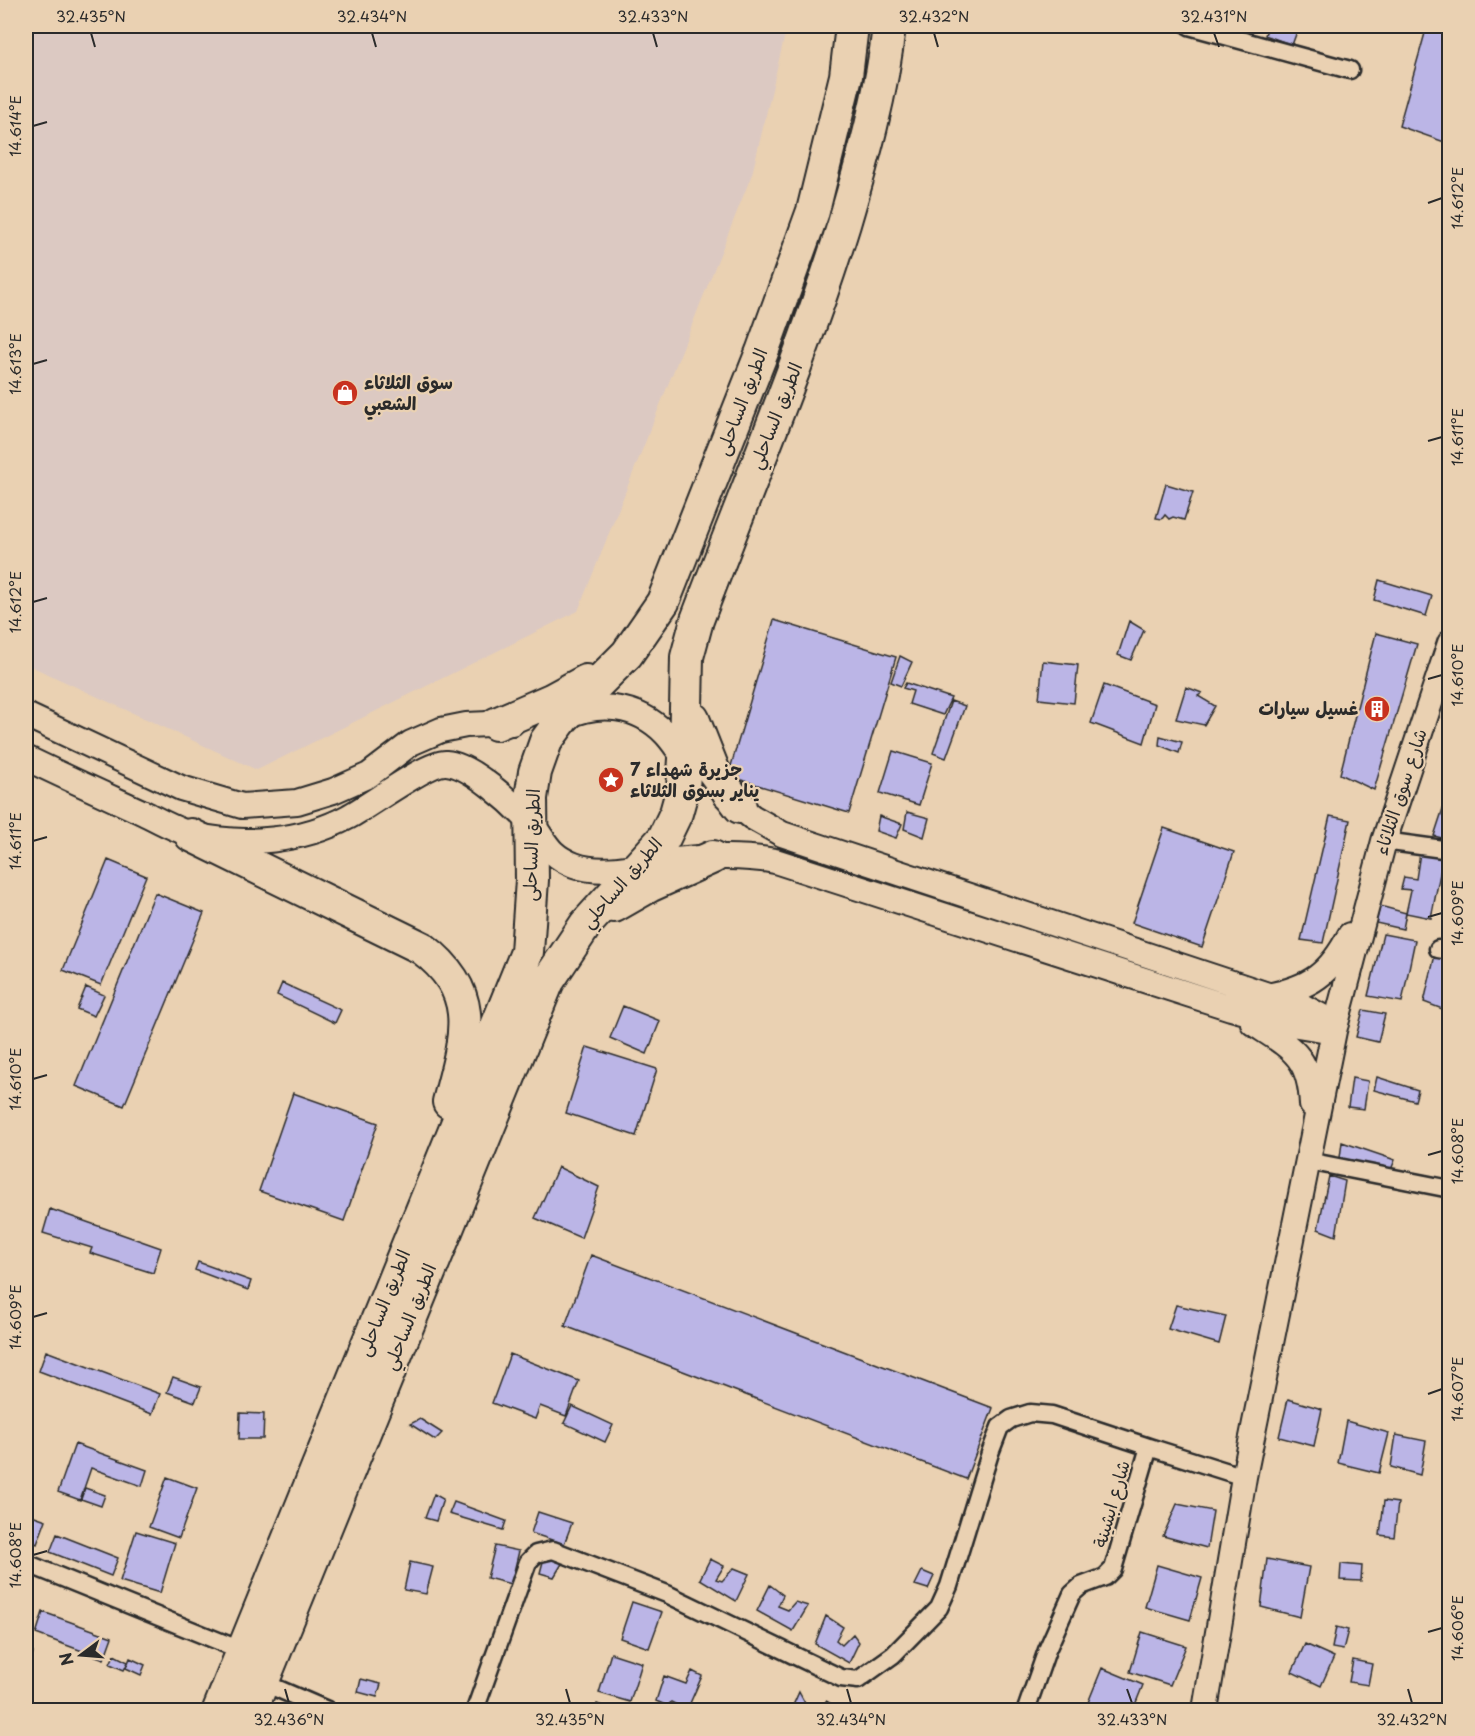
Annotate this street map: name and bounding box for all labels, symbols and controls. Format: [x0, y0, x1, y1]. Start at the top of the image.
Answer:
text: 32.435°N [56, 4, 126, 27]
text: 32.434°N [337, 4, 407, 27]
text: 32.433°N [618, 4, 688, 27]
text: 32.432°N [899, 4, 969, 27]
text: 32.431°N [1181, 4, 1247, 27]
text: 14.614°E [3, 95, 26, 157]
text: 14.612°E [1445, 167, 1468, 229]
text: 14.613°E [3, 333, 26, 395]
street label: الطريق الساحلى [708, 344, 773, 459]
street label: الطريق الساحلي [741, 358, 812, 474]
place label: سوق الثلاثاء الشعبي [364, 368, 453, 420]
shop icon: سوق الثلاثاء الشعبي [330, 378, 360, 408]
text: 14.611°E [1445, 408, 1468, 466]
text: 14.612°E [3, 571, 26, 633]
text: 14.610°E [1445, 644, 1468, 706]
place label: غسيل سيارات [1258, 694, 1358, 721]
building icon: غسيل سيارات [1362, 694, 1392, 724]
street label: شارع سوق الثلاثاء [1366, 725, 1433, 858]
place label: جزيرة شهداء 7 يناير بسوق الثلاثاء [630, 755, 759, 803]
place icon: جزيرة شهداء 7 يناير بسوق الثلاثاء [596, 765, 626, 795]
street label: الطريق الساحلى [515, 788, 546, 902]
text: 14.611°E [3, 812, 26, 870]
street label: الطريق الساحلي [574, 831, 671, 936]
text: 14.609°E [1445, 880, 1468, 946]
text: 14.610°E [3, 1048, 26, 1110]
text: 14.608°E [1445, 1118, 1468, 1184]
street label: الطريق الساحلى [349, 1245, 416, 1360]
street label: الطريق الساحلي [375, 1259, 446, 1375]
text: 14.609°E [3, 1284, 26, 1350]
text: 14.607°E [1445, 1356, 1468, 1422]
street label: شارع ابشينة [1085, 1457, 1136, 1550]
text: 14.608°E [3, 1522, 26, 1588]
text: 14.606°E [1445, 1595, 1468, 1661]
north arrow [51, 1625, 111, 1685]
text: N [52, 1650, 79, 1669]
text: 32.436°N [254, 1707, 324, 1730]
text: 32.435°N [535, 1707, 605, 1730]
text: 32.434°N [816, 1707, 886, 1730]
text: 32.433°N [1097, 1707, 1167, 1730]
text: 32.432°N [1377, 1707, 1447, 1730]

